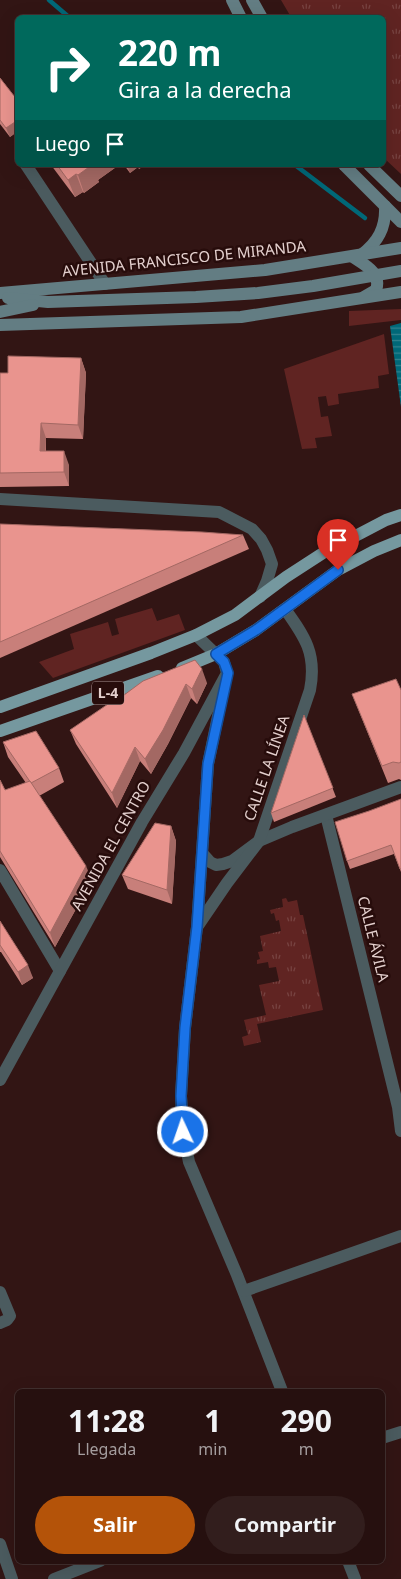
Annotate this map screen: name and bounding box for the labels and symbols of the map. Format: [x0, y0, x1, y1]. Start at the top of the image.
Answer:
street label: AVENIDA FRANCISCO DE MIRANDA [61, 235, 307, 281]
pin [317, 519, 359, 570]
road number: L-4 [92, 681, 124, 704]
street label: CALLE LA LÍNEA [239, 712, 294, 823]
street label: AVENIDA EL CENTRO [66, 777, 154, 914]
street label: CALLE ÁVILA [354, 894, 394, 984]
position arrow [156, 1105, 208, 1157]

